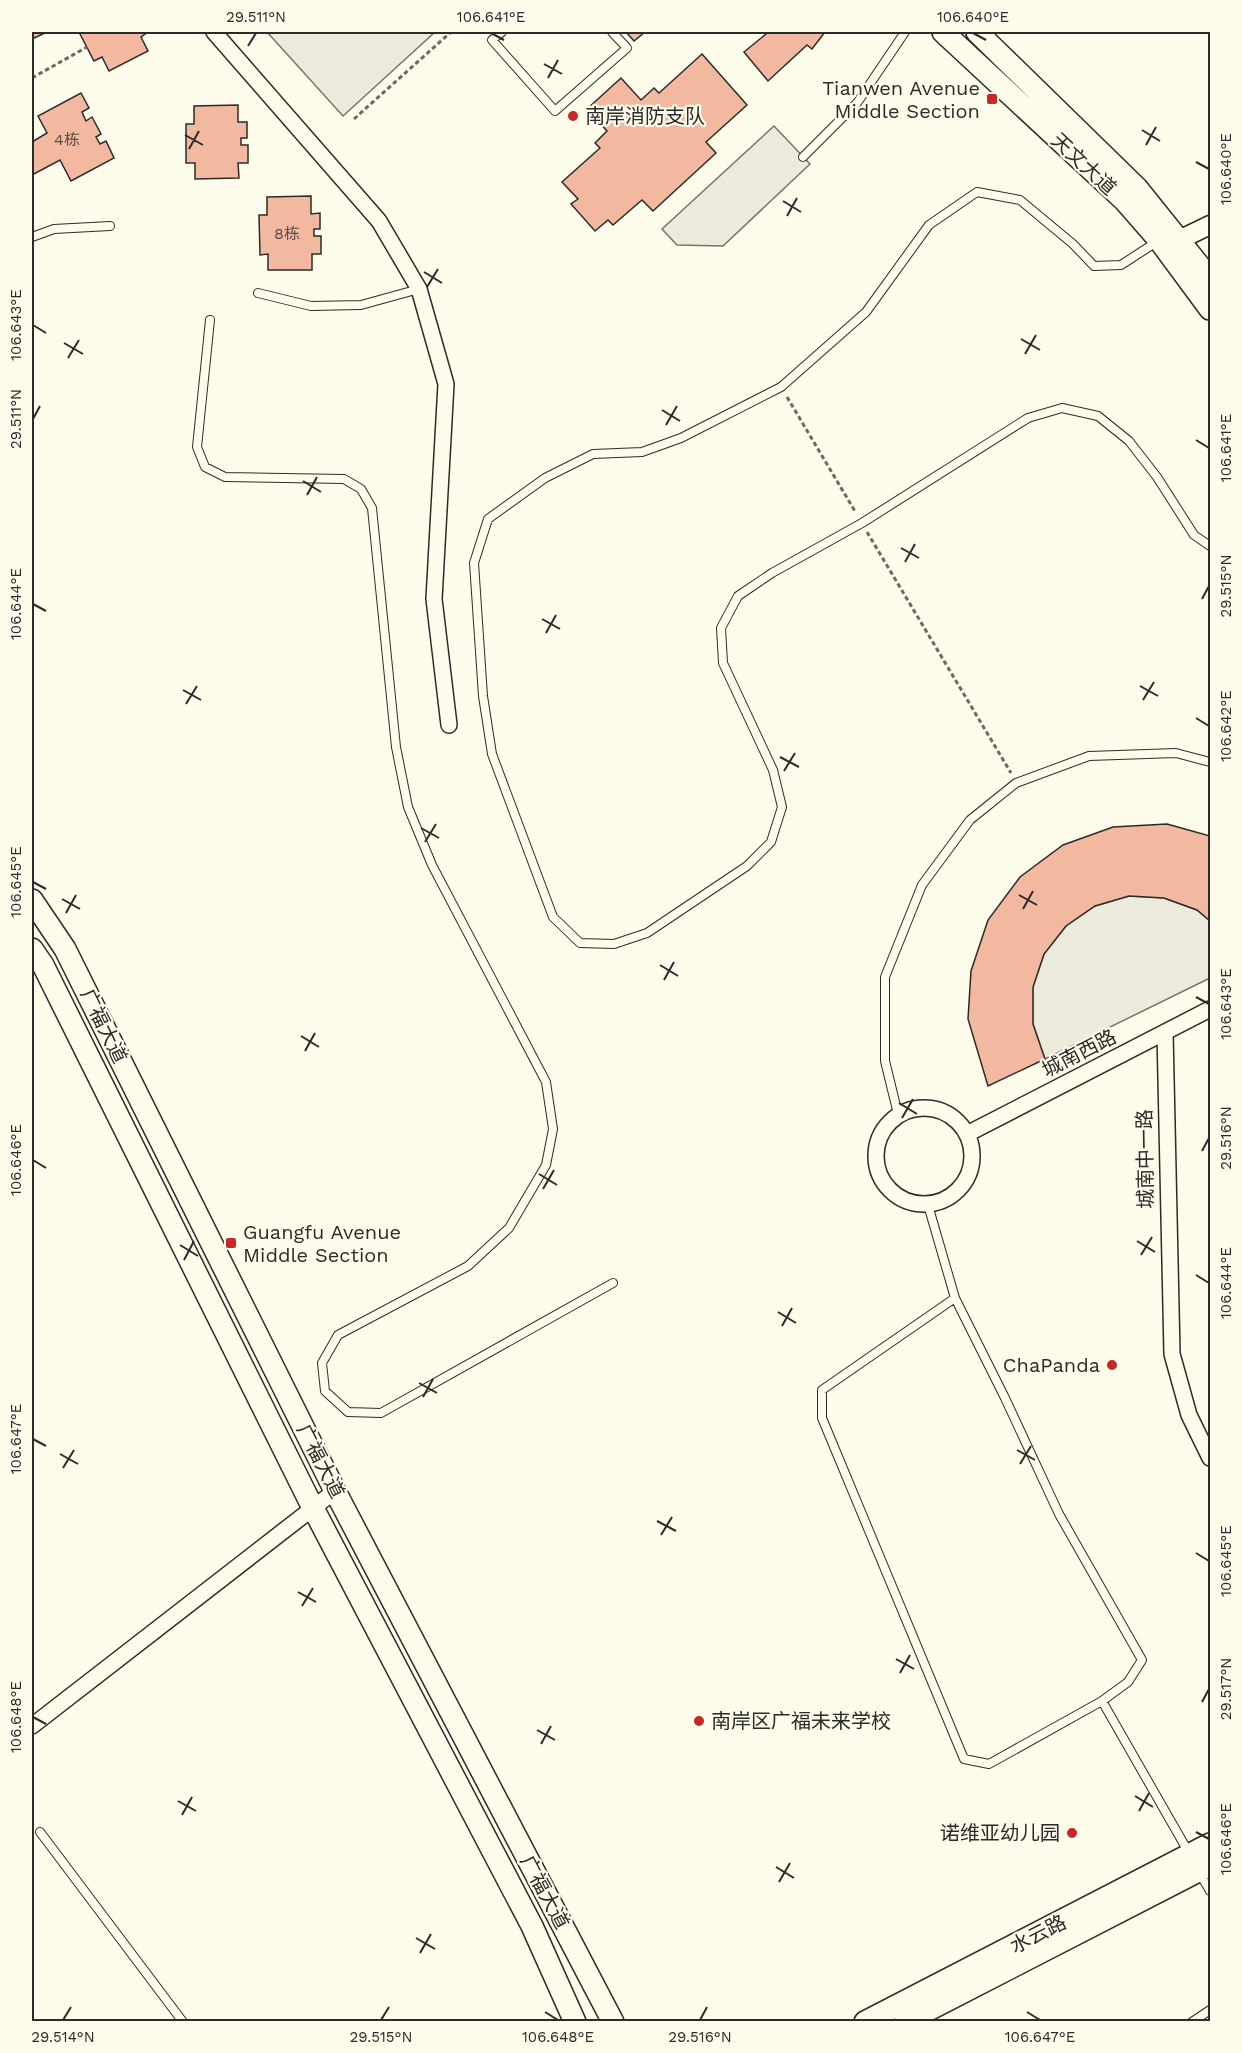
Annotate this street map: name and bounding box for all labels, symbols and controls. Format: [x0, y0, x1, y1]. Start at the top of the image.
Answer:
text: 29.511°N [226, 8, 286, 26]
text: 106.641°E [457, 8, 525, 26]
text: 106.640°E [937, 8, 1009, 26]
place label: Tianwen Avenue Middle Section [822, 76, 980, 123]
marker: Tianwen Avenue Middle Section [985, 92, 999, 106]
place label: 南岸消防支队 [585, 104, 705, 128]
marker: 南岸消防支队 [566, 109, 580, 123]
street label: 天文大道 [1047, 128, 1121, 200]
house number: 4栋 [54, 130, 80, 149]
text: 106.640°E [1217, 133, 1235, 205]
house number: 8栋 [274, 224, 300, 243]
text: 106.643°E [7, 289, 25, 361]
text: 29.511°N [7, 389, 25, 449]
text: 106.641°E [1217, 414, 1235, 482]
text: 29.515°N [1217, 554, 1235, 618]
text: 106.644°E [7, 568, 25, 640]
text: 106.642°E [1217, 690, 1235, 762]
text: 106.645°E [7, 846, 25, 918]
text: 106.643°E [1217, 968, 1235, 1040]
street label: 广福大道 [76, 985, 132, 1067]
street label: 城南西路 [1038, 1024, 1120, 1082]
text: 29.516°N [1217, 1106, 1235, 1170]
street label: 城南中一路 [1132, 1109, 1158, 1209]
text: 106.646°E [7, 1124, 25, 1196]
place label: Guangfu Avenue Middle Section [243, 1220, 401, 1267]
marker: Guangfu Avenue Middle Section [224, 1236, 238, 1250]
text: 106.644°E [1217, 1247, 1235, 1319]
place label: ChaPanda [1003, 1353, 1100, 1377]
marker: ChaPanda [1105, 1358, 1119, 1372]
text: 106.647°E [7, 1404, 25, 1474]
street label: 广福大道 [292, 1420, 350, 1502]
text: 106.645°E [1217, 1525, 1235, 1597]
text: 29.517°N [1217, 1658, 1235, 1720]
text: 106.648°E [7, 1681, 25, 1753]
place label: 南岸区广福未来学校 [711, 1709, 891, 1733]
marker: 南岸区广福未来学校 [692, 1714, 706, 1728]
text: 106.646°E [1217, 1803, 1235, 1875]
place label: 诺维亚幼儿园 [940, 1821, 1060, 1845]
marker: 诺维亚幼儿园 [1065, 1826, 1079, 1840]
street label: 广福大道 [516, 1851, 574, 1933]
street label: 水云路 [1006, 1910, 1070, 1958]
text: 29.514°N [31, 2028, 95, 2046]
text: 29.515°N [349, 2028, 413, 2046]
text: 106.648°E [522, 2028, 594, 2046]
text: 29.516°N [668, 2028, 732, 2046]
text: 106.647°E [1005, 2028, 1075, 2046]

